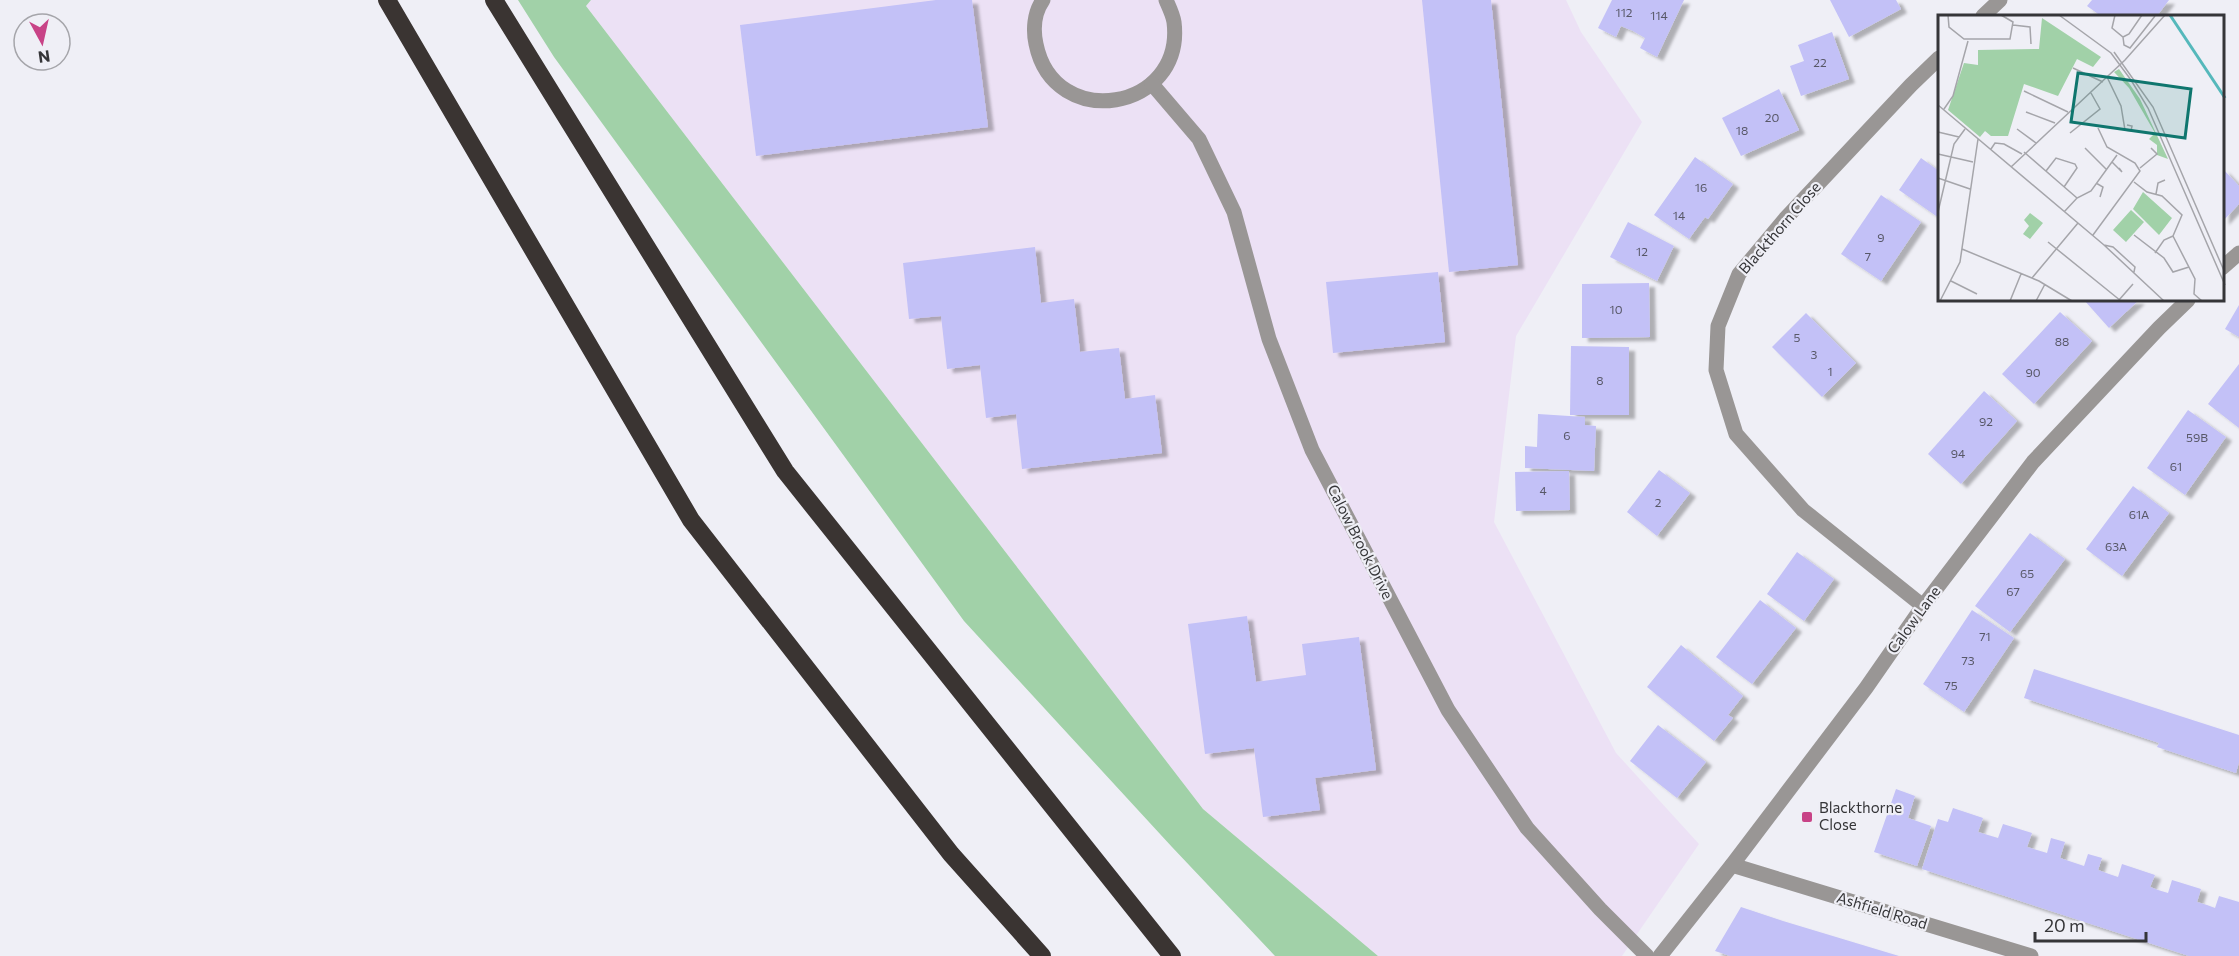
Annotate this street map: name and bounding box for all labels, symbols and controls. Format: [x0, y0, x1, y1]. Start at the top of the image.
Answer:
house number: 112 [1616, 5, 1633, 19]
house number: 114 [1650, 8, 1668, 22]
north arrow [12, 12, 72, 72]
inset map [1938, 15, 2224, 302]
text: N [37, 47, 51, 68]
house number: 22 [1813, 55, 1827, 69]
house number: 20 [1765, 110, 1779, 124]
house number: 18 [1736, 123, 1748, 137]
street label: Blackthorn Close [1735, 178, 1824, 277]
house number: 16 [1695, 180, 1707, 194]
house number: 14 [1673, 208, 1685, 222]
house number: 9 [1877, 230, 1885, 244]
house number: 12 [1636, 244, 1648, 258]
house number: 7 [1865, 249, 1871, 263]
house number: 10 [1610, 302, 1623, 316]
house number: 5 [1794, 330, 1801, 344]
house number: 88 [2055, 334, 2069, 348]
house number: 3 [1811, 347, 1818, 361]
house number: 1 [1827, 364, 1833, 378]
house number: 90 [2025, 365, 2041, 379]
house number: 8 [1596, 373, 1604, 387]
house number: 92 [1979, 414, 1993, 428]
house number: 6 [1563, 428, 1571, 442]
house number: 59B [2186, 430, 2208, 444]
house number: 94 [1951, 446, 1965, 460]
house number: 61 [2170, 459, 2182, 473]
street label: Calow Brook Drive [1324, 481, 1398, 602]
house number: 4 [1539, 483, 1547, 497]
house number: 2 [1655, 495, 1662, 509]
house number: 61A [2129, 507, 2149, 521]
house number: 63A [2105, 539, 2127, 553]
house number: 65 [2020, 566, 2034, 580]
street label: Calow Lane [1883, 582, 1944, 656]
house number: 67 [2006, 584, 2020, 598]
house number: 71 [1979, 629, 1991, 643]
house number: 73 [1961, 653, 1975, 667]
house number: 75 [1944, 678, 1958, 692]
place label: Blackthorne Close [1819, 798, 1902, 833]
marker: Blackthorne Close [1800, 810, 1814, 824]
street label: Ashfield Road [1835, 888, 1930, 932]
scale bar [2035, 905, 2146, 943]
text: 20 m [2044, 914, 2085, 936]

